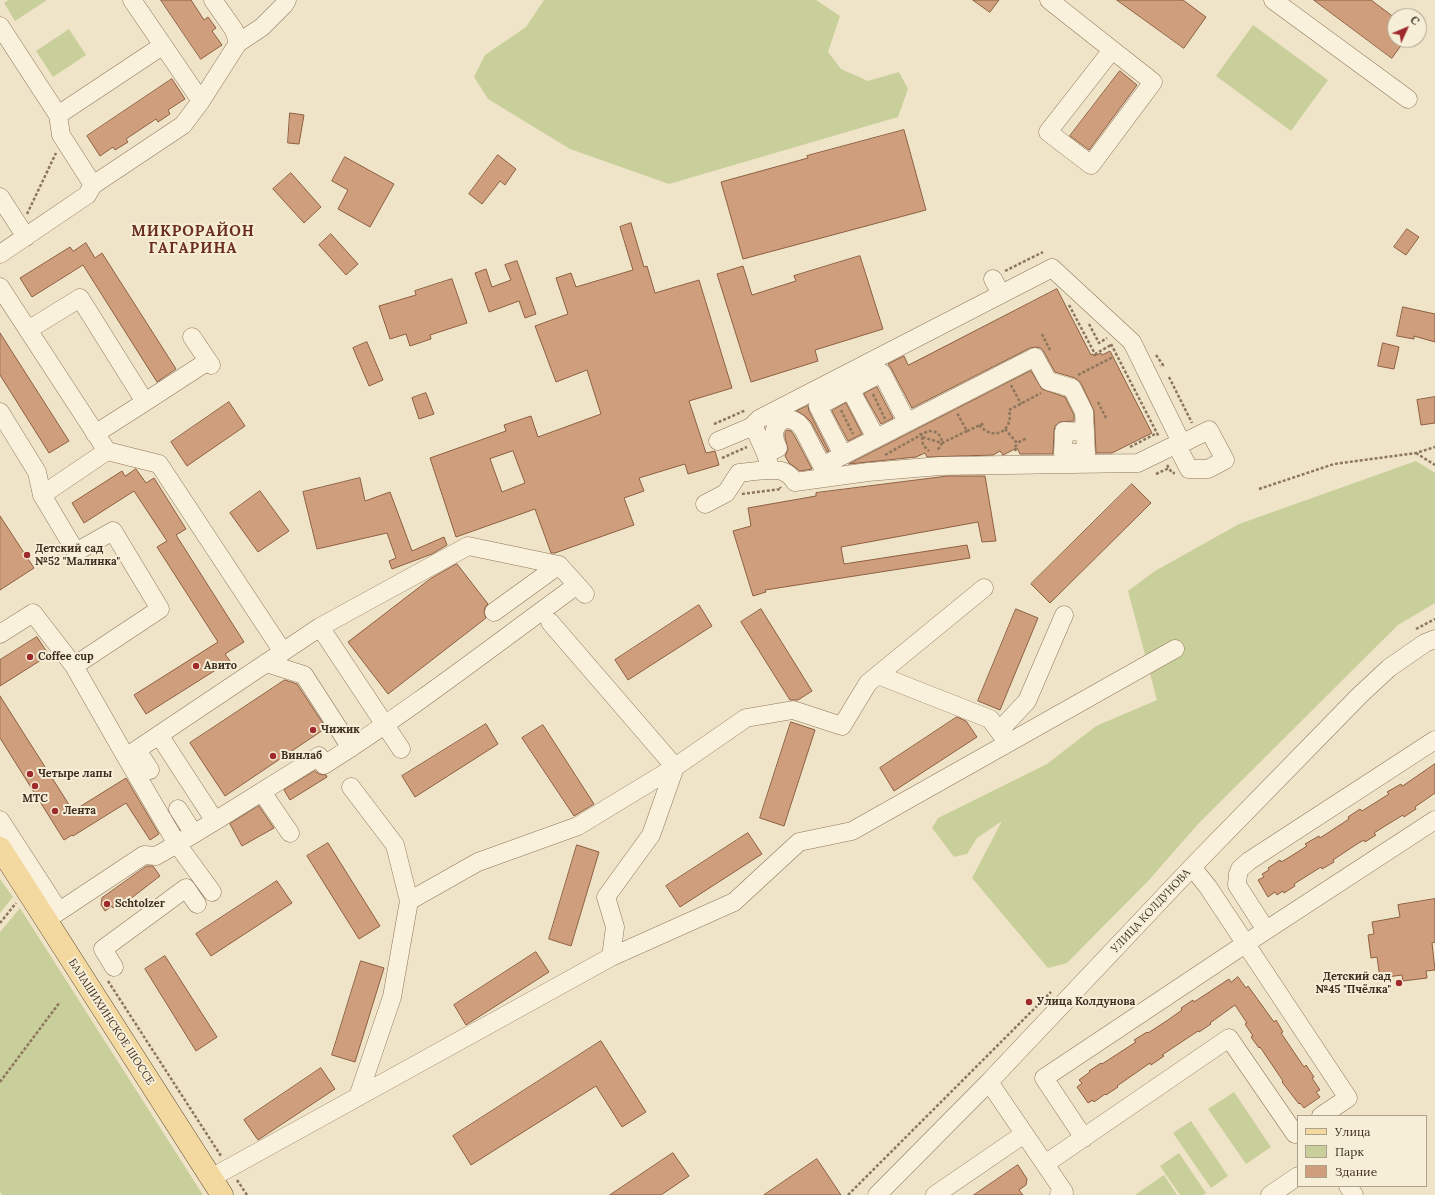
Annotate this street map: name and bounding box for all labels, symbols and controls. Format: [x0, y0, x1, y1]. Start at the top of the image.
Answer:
north arrow [1387, 8, 1427, 48]
text: С [1407, 13, 1423, 28]
district label: МИКРОРАЙОН ГАГАРИНА [131, 223, 255, 258]
place label: Детский сад №52 "Малинка" [35, 542, 120, 568]
marker: Детский сад №52 "Малинка" [22, 550, 32, 560]
place label: Coffee cup [38, 650, 94, 664]
marker: Coffee cup [25, 652, 35, 662]
place label: Авито [204, 659, 237, 673]
marker: Авито [191, 661, 201, 671]
place label: Чижик [321, 723, 360, 737]
marker: Чижик [308, 725, 318, 735]
place label: Винлаб [281, 749, 322, 763]
marker: Винлаб [268, 751, 278, 761]
place label: Четыре лапы [38, 767, 112, 781]
marker: Четыре лапы [25, 769, 35, 779]
marker: МТС [30, 781, 40, 791]
place label: МТС [22, 792, 48, 806]
place label: Лента [63, 804, 96, 818]
marker: Лента [50, 806, 60, 816]
street label: УЛИЦА КОЛДУНОВА [1109, 866, 1193, 956]
place label: Schtolzer [115, 897, 165, 911]
marker: Schtolzer [102, 899, 112, 909]
street label: БАЛАШИХИНСКОЕ ШОССЕ [65, 957, 157, 1087]
place label: Детский сад №45 "Пчёлка" [1315, 970, 1391, 996]
marker: Детский сад №45 "Пчёлка" [1394, 978, 1404, 988]
place label: Улица Колдунова [1037, 995, 1135, 1009]
marker: Улица Колдунова [1024, 997, 1034, 1007]
legend [1297, 1115, 1427, 1187]
text: Улица [1335, 1124, 1371, 1139]
text: Парк [1335, 1144, 1364, 1159]
text: Здание [1335, 1164, 1377, 1179]

